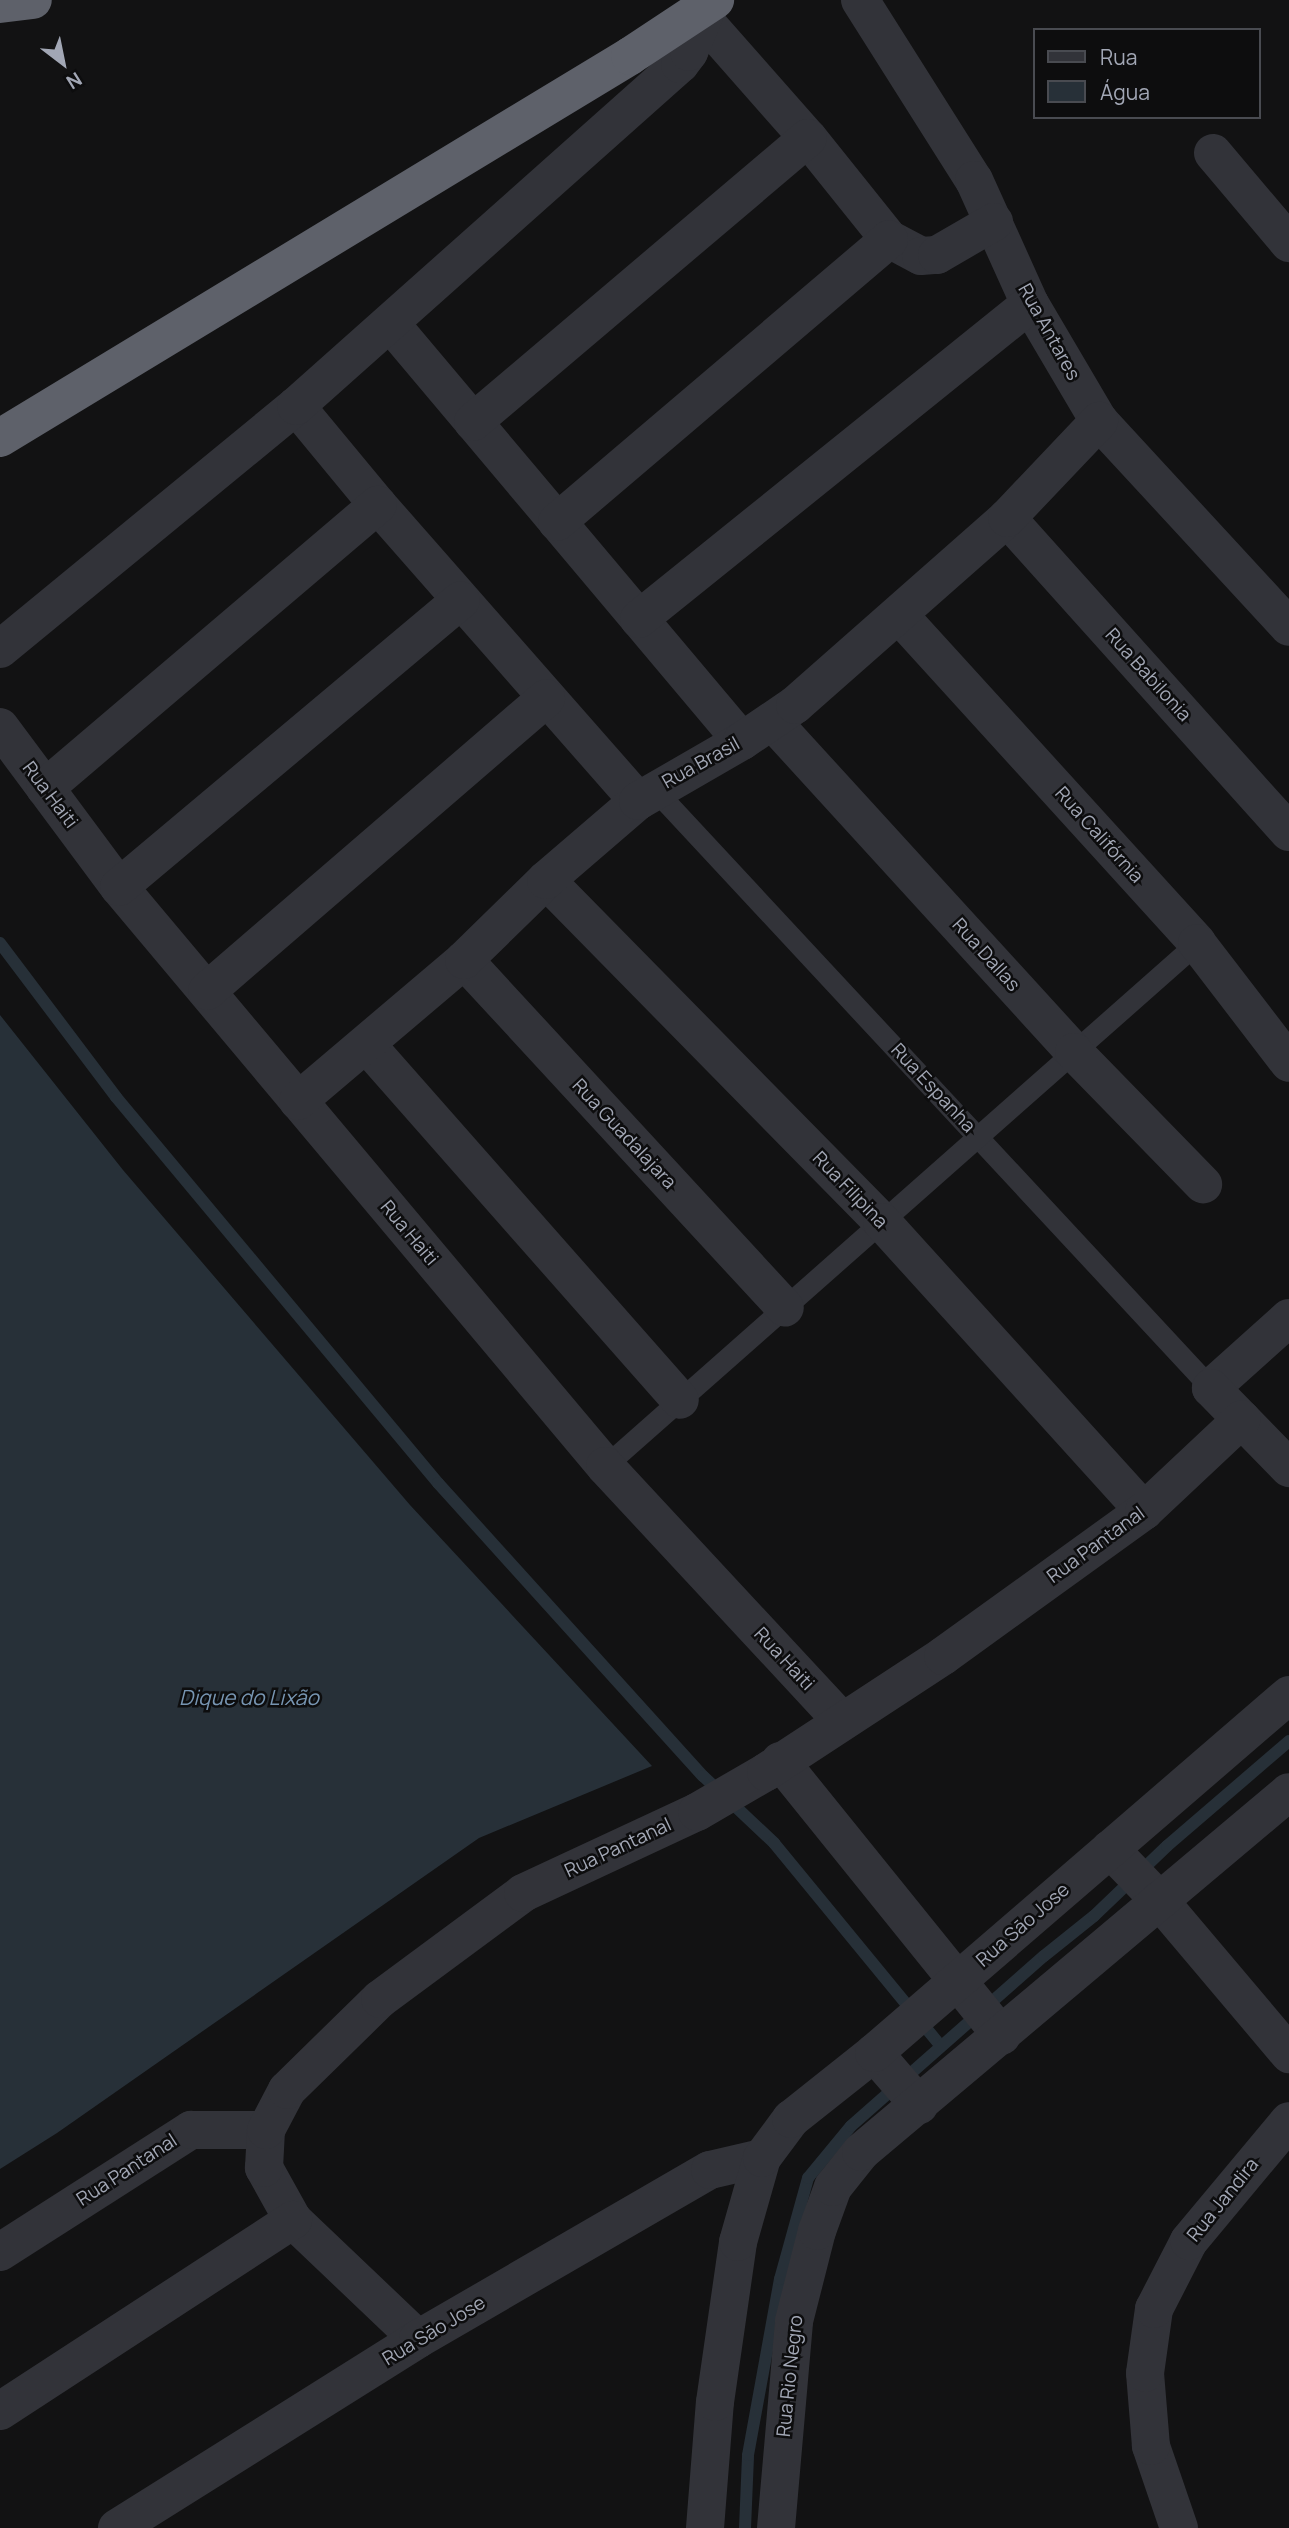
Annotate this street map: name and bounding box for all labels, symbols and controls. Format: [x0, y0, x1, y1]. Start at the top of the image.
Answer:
north arrow [28, 28, 98, 98]
legend [1034, 28, 1261, 119]
text: Rua [1100, 43, 1137, 71]
text: N [61, 66, 87, 95]
text: Água [1100, 78, 1150, 106]
street label: Rua Antares [1013, 280, 1085, 384]
street label: Rua Babilonia [1100, 624, 1196, 726]
street label: Rua Brasil [658, 732, 744, 794]
street label: Rua Haiti [18, 757, 82, 833]
street label: Rua Califórnia [1050, 782, 1148, 888]
street label: Rua Dallas [947, 914, 1025, 996]
street label: Rua Espanha [886, 1039, 980, 1137]
street label: Rua Guadalajara [567, 1074, 681, 1194]
street label: Rua Filipina [808, 1147, 892, 1233]
street label: Rua Haiti [375, 1196, 443, 1270]
street label: Rua Pantanal [1043, 1502, 1149, 1588]
street label: Rua Haiti [749, 1623, 819, 1695]
water label: Dique do Lixão [179, 1684, 319, 1710]
street label: Rua Pantanal [561, 1813, 675, 1883]
street label: Rua Sāo Jose [972, 1878, 1074, 1972]
street label: Rua Pantanal [73, 2129, 181, 2211]
street label: Rua Jandira [1182, 2154, 1264, 2246]
street label: Rua Sāo Jose [378, 2291, 490, 2371]
street label: Rua Rio Negro [772, 2314, 808, 2438]

